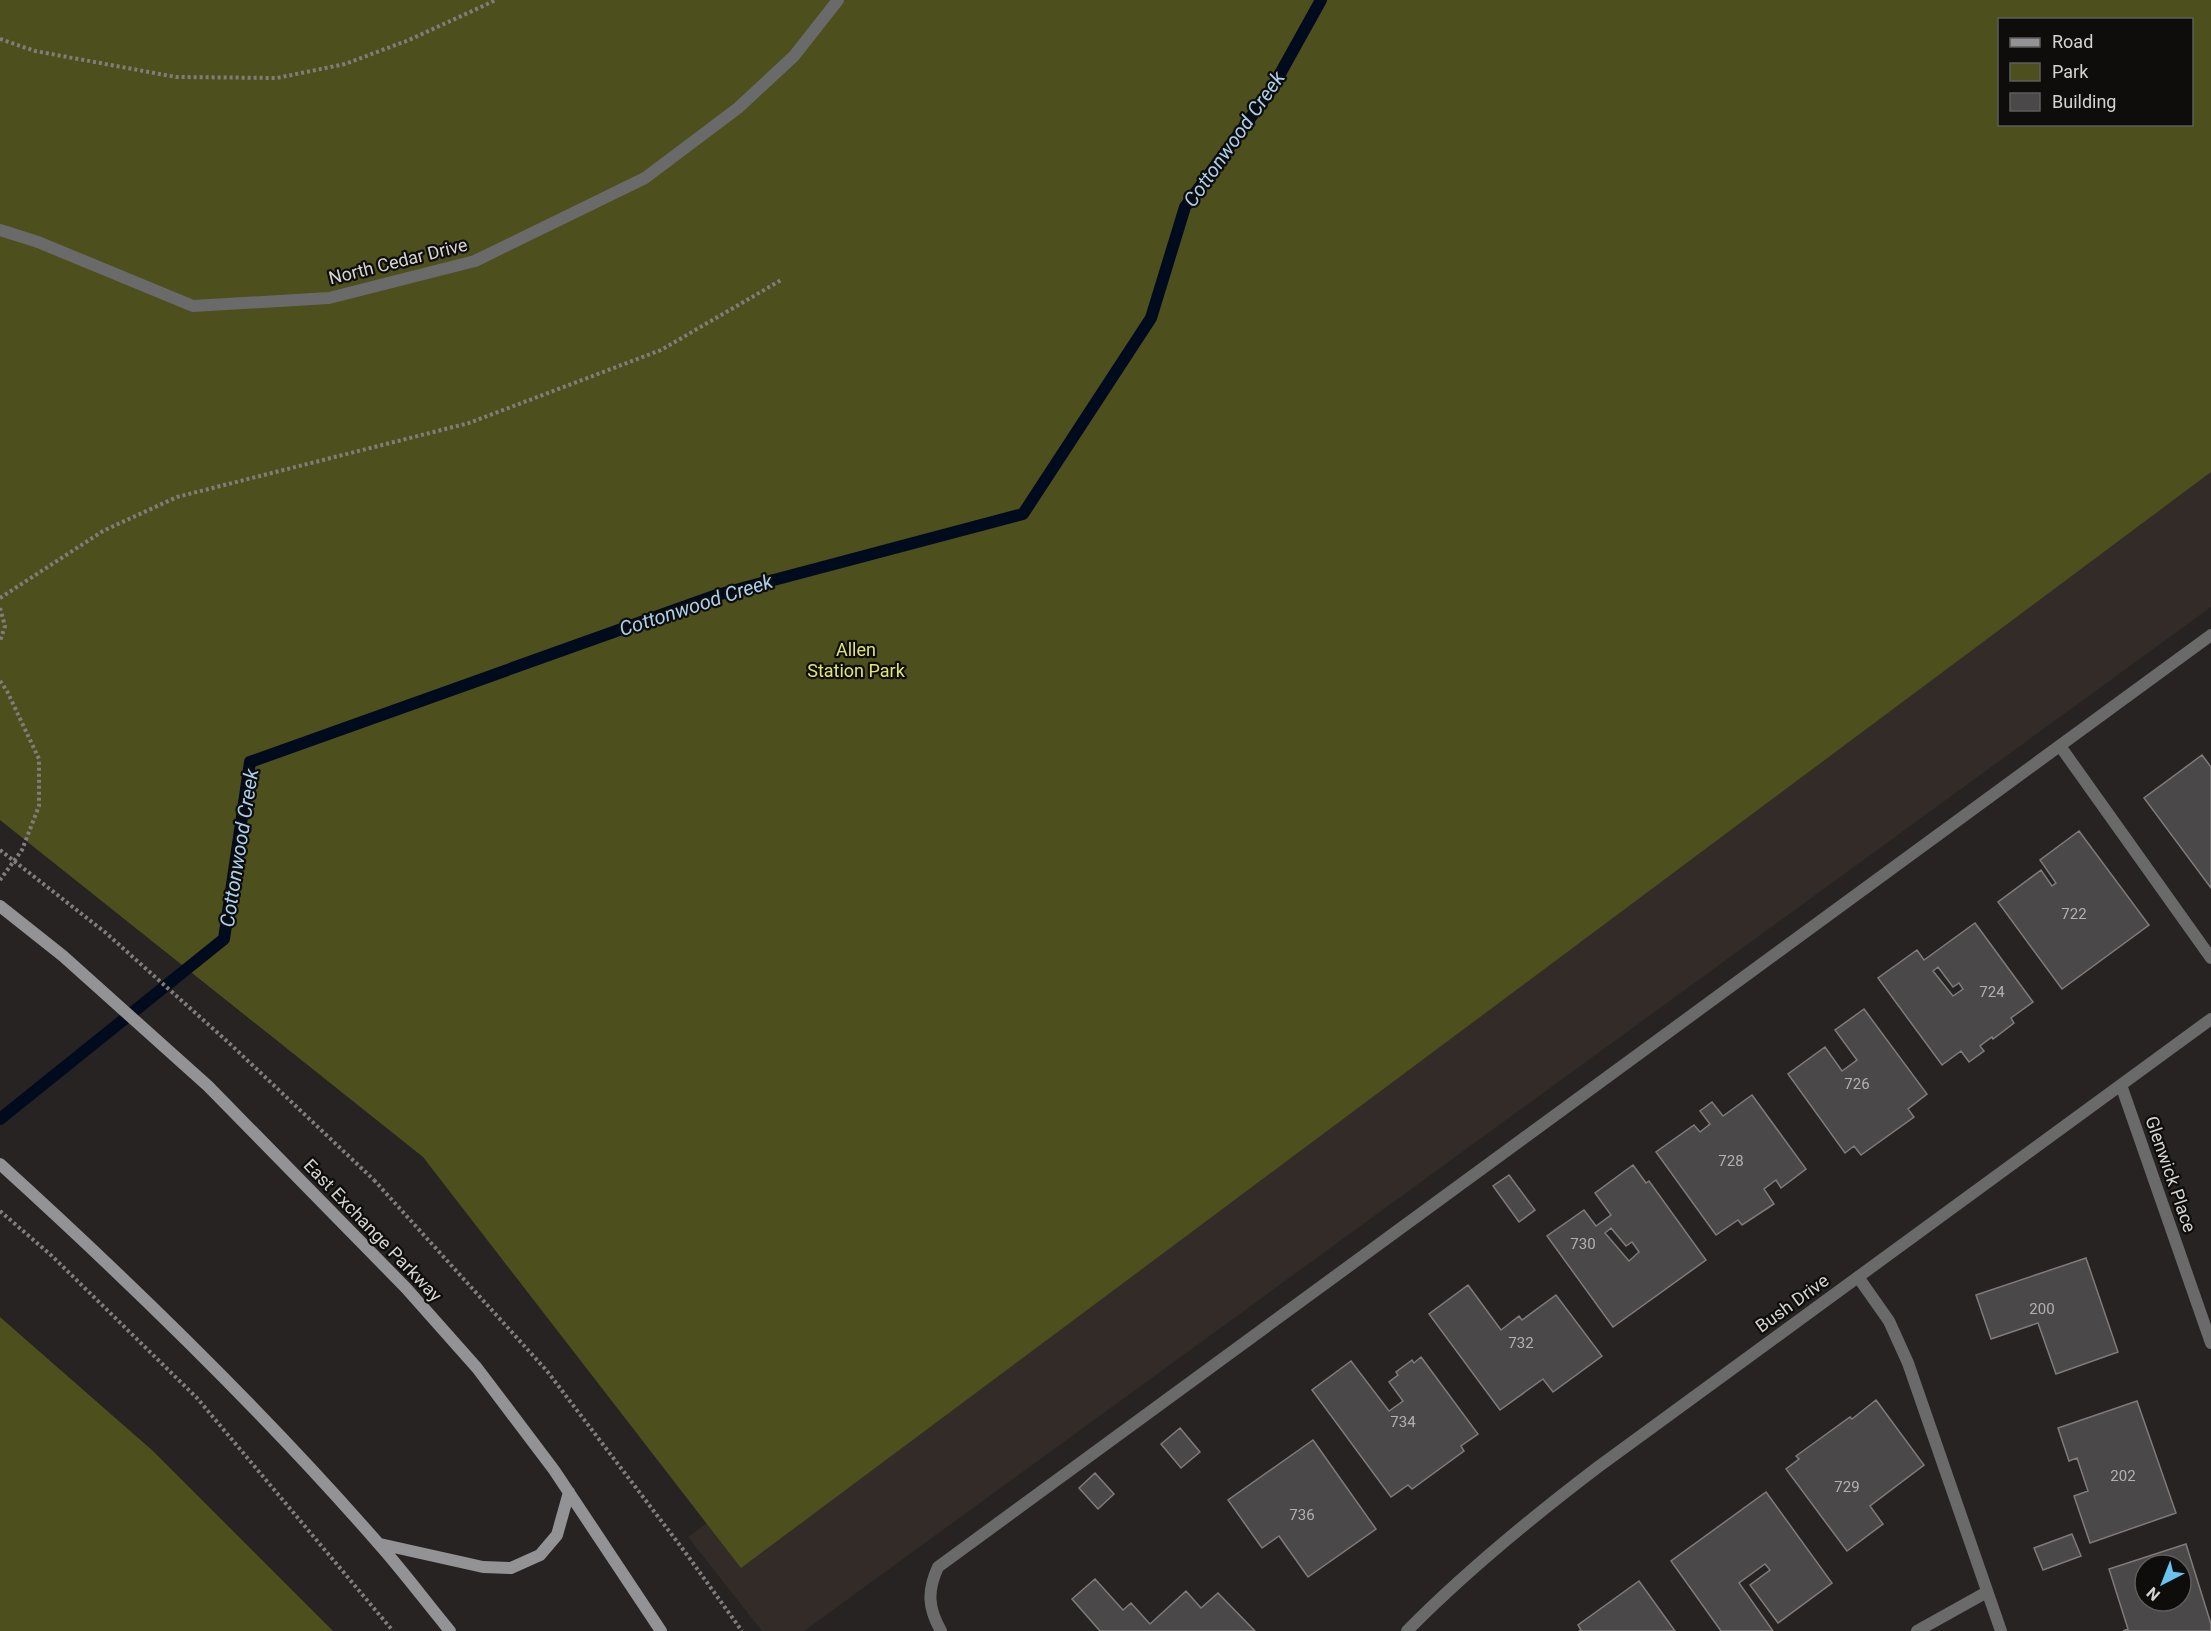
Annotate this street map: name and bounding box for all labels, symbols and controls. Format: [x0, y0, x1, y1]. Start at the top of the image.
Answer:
legend [1998, 18, 2193, 126]
text: Road [2052, 31, 2093, 52]
text: Park [2052, 61, 2089, 82]
water label: Cottonwood Creek [1178, 66, 1290, 211]
text: Building [2052, 91, 2116, 112]
street label: North Cedar Drive [327, 234, 469, 288]
water label: Cottonwood Creek [616, 569, 777, 641]
park label: Allen Station Park [807, 639, 906, 681]
water label: Cottonwood Creek [215, 766, 264, 929]
house number: 722 [2061, 905, 2087, 923]
house number: 724 [1979, 983, 2005, 1001]
house number: 726 [1844, 1075, 1870, 1093]
street label: Glenwick Place [2141, 1113, 2201, 1235]
house number: 728 [1718, 1152, 1744, 1170]
street label: East Exchange Parkway [300, 1154, 447, 1306]
house number: 730 [1570, 1235, 1596, 1253]
street label: Bush Drive [1751, 1269, 1833, 1337]
house number: 200 [2029, 1300, 2055, 1318]
house number: 732 [1508, 1334, 1534, 1352]
house number: 734 [1390, 1413, 1416, 1431]
house number: 202 [2110, 1467, 2136, 1485]
house number: 729 [1834, 1478, 1860, 1496]
house number: 736 [1289, 1506, 1315, 1524]
north arrow [2133, 1553, 2193, 1613]
text: N [2143, 1583, 2164, 1605]

